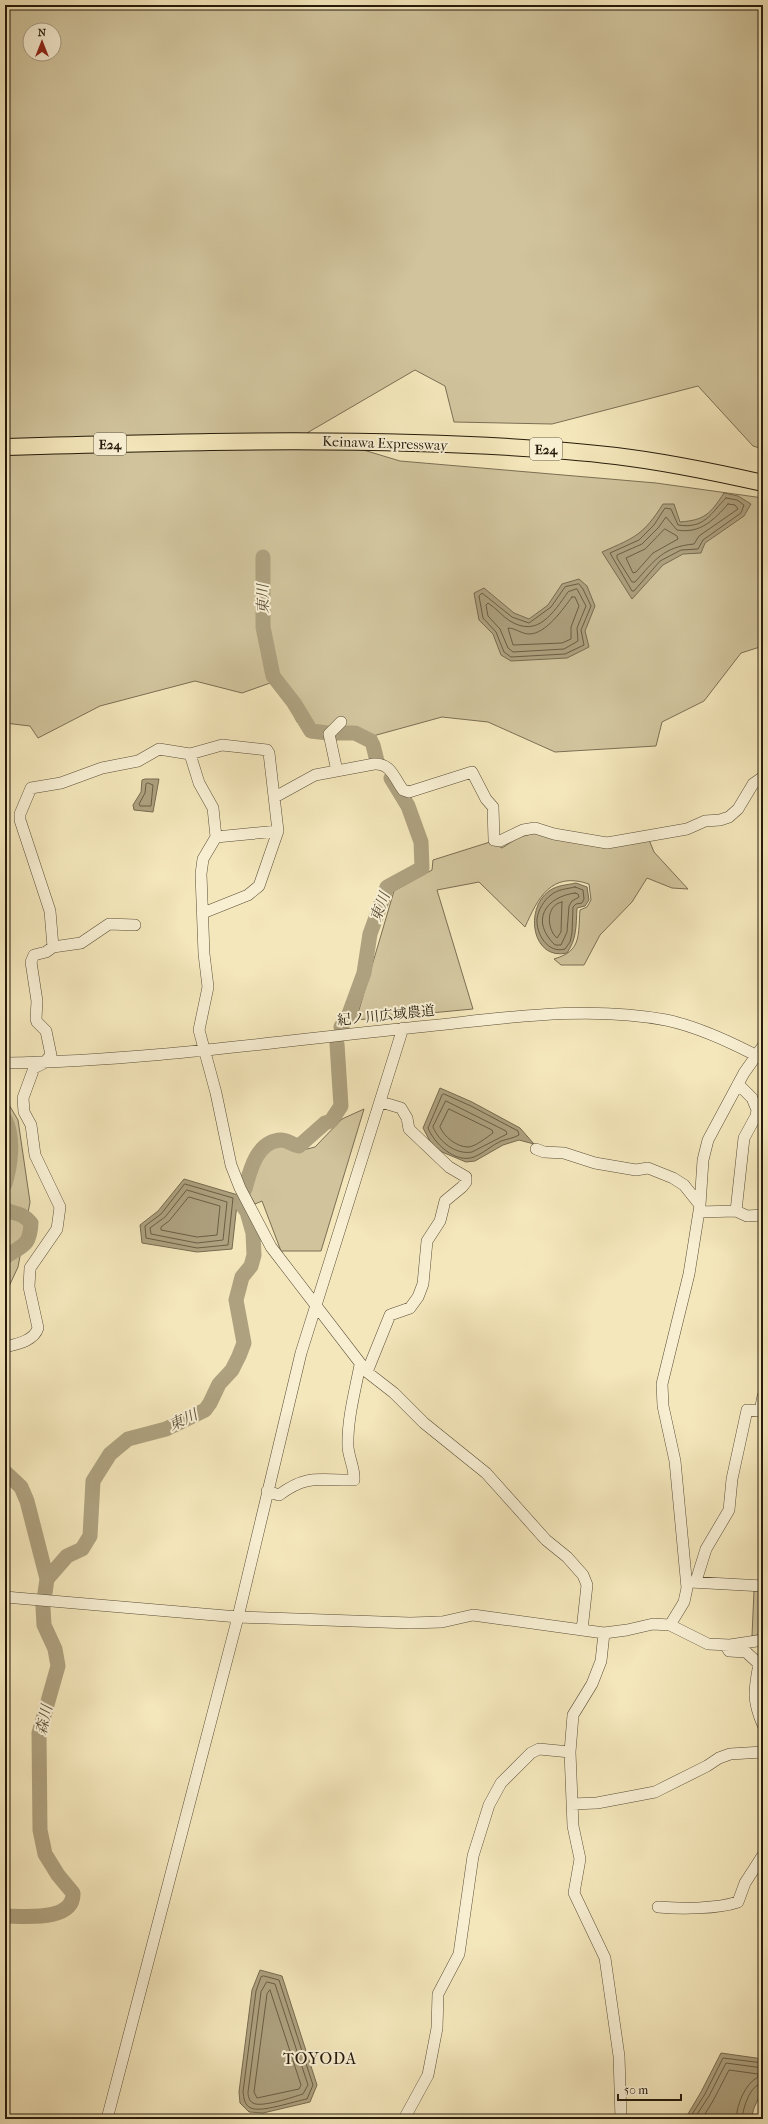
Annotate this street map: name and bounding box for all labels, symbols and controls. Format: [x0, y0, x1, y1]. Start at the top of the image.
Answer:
north arrow [22, 22, 62, 62]
text: N [38, 26, 47, 39]
road number: E24 [94, 433, 126, 455]
street label: Keinawa Expressway [322, 433, 449, 454]
road number: E24 [530, 438, 562, 460]
water label: 東川 [254, 582, 272, 614]
water label: 東川 [366, 888, 394, 924]
street label: 紀ノ川広域農道 [336, 1002, 436, 1029]
water label: 東川 [166, 1405, 202, 1434]
water label: 森川 [32, 1701, 57, 1737]
district label: TOYODA [283, 2049, 357, 2068]
scale bar [618, 2076, 681, 2102]
text: 50 m [624, 2083, 648, 2097]

